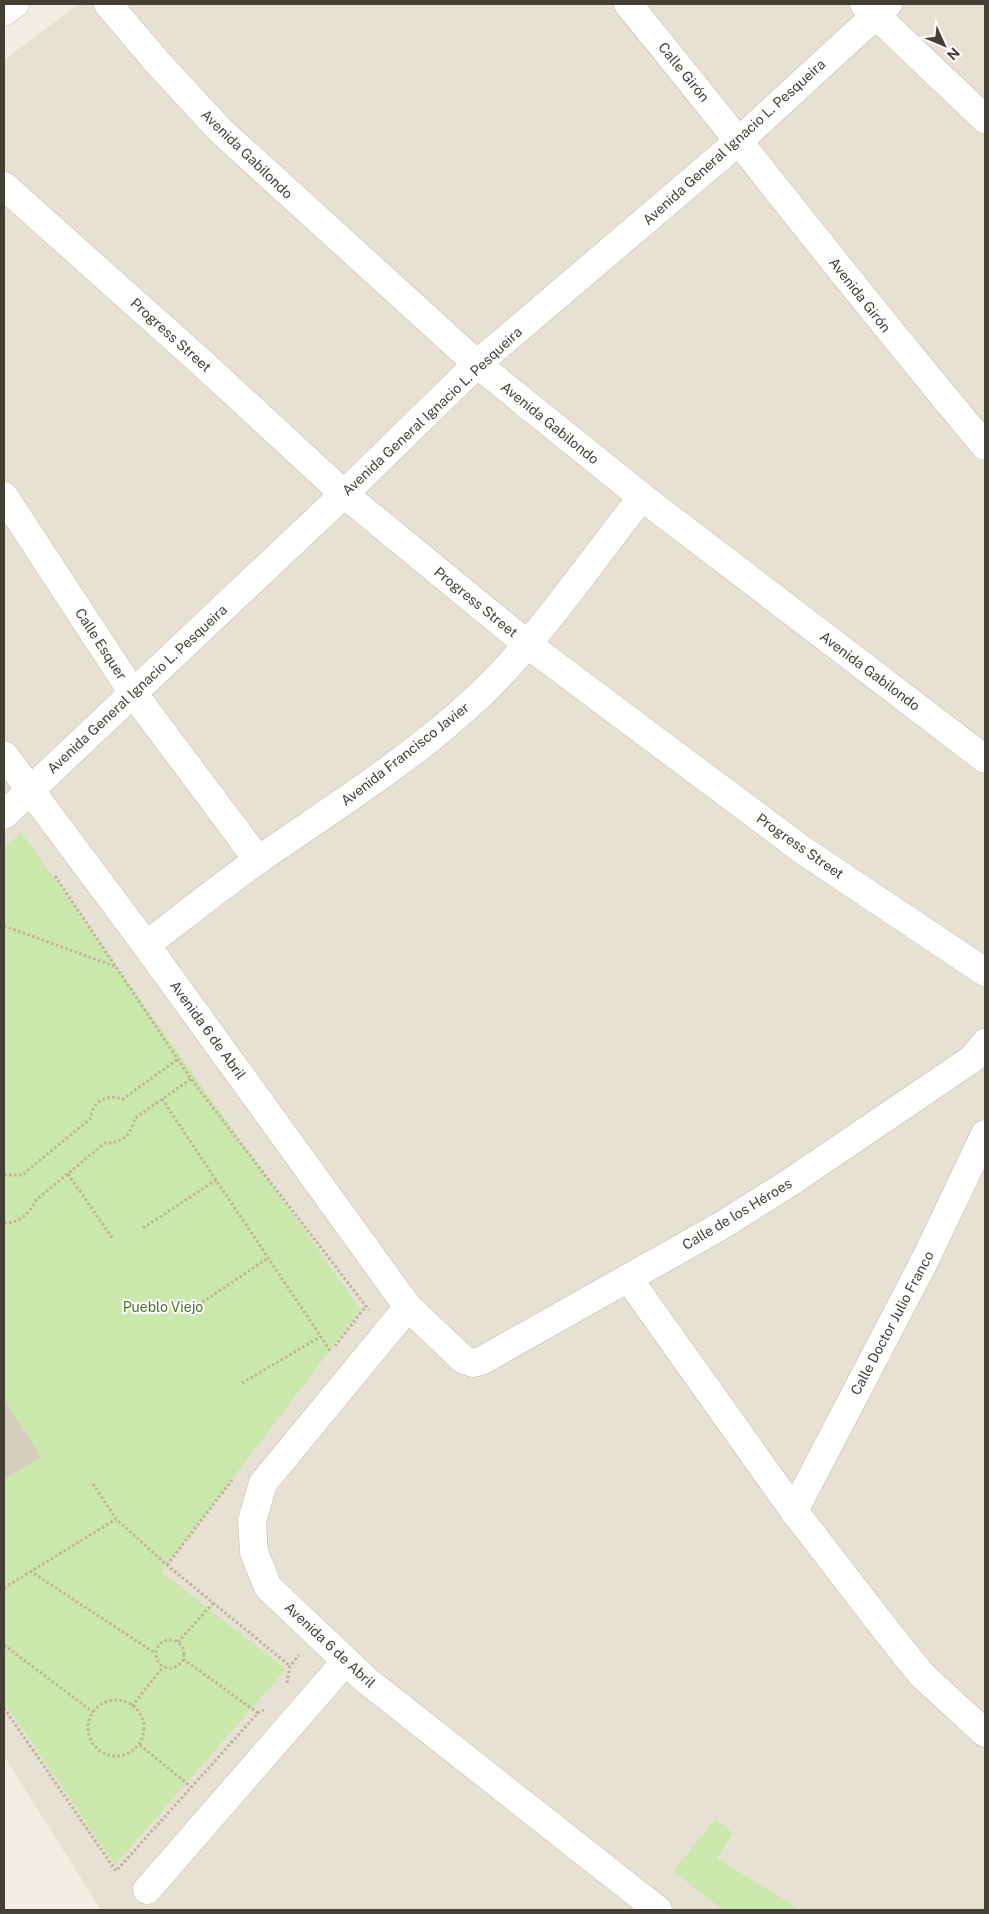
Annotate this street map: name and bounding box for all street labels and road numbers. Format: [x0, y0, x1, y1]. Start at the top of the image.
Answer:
street label: Calle Girón [655, 39, 713, 105]
street label: Avenida General Ignacio L. Pesqueira [640, 56, 828, 228]
street label: Avenida Gabilondo [198, 106, 296, 202]
street label: Avenida Girón [826, 255, 894, 335]
street label: Progress Street [128, 295, 214, 375]
street label: Avenida General Ignacio L. Pesqueira [339, 323, 525, 499]
street label: Avenida Gabilondo [498, 379, 602, 467]
street label: Progress Street [431, 564, 521, 640]
street label: Avenida General Ignacio L. Pesqueira [44, 601, 230, 777]
street label: Calle Esquer [72, 605, 130, 683]
street label: Avenida Gabilondo [817, 628, 923, 714]
street label: Avenida Francisco Javier [338, 699, 472, 809]
street label: Progress Street [753, 810, 847, 882]
street label: Avenida 6 de Abril [167, 978, 249, 1082]
street label: Calle de los Héroes [679, 1175, 795, 1253]
street label: Calle Doctor Julio Franco [847, 1248, 937, 1398]
street label: Avenida 6 de Abril [281, 1599, 379, 1691]

